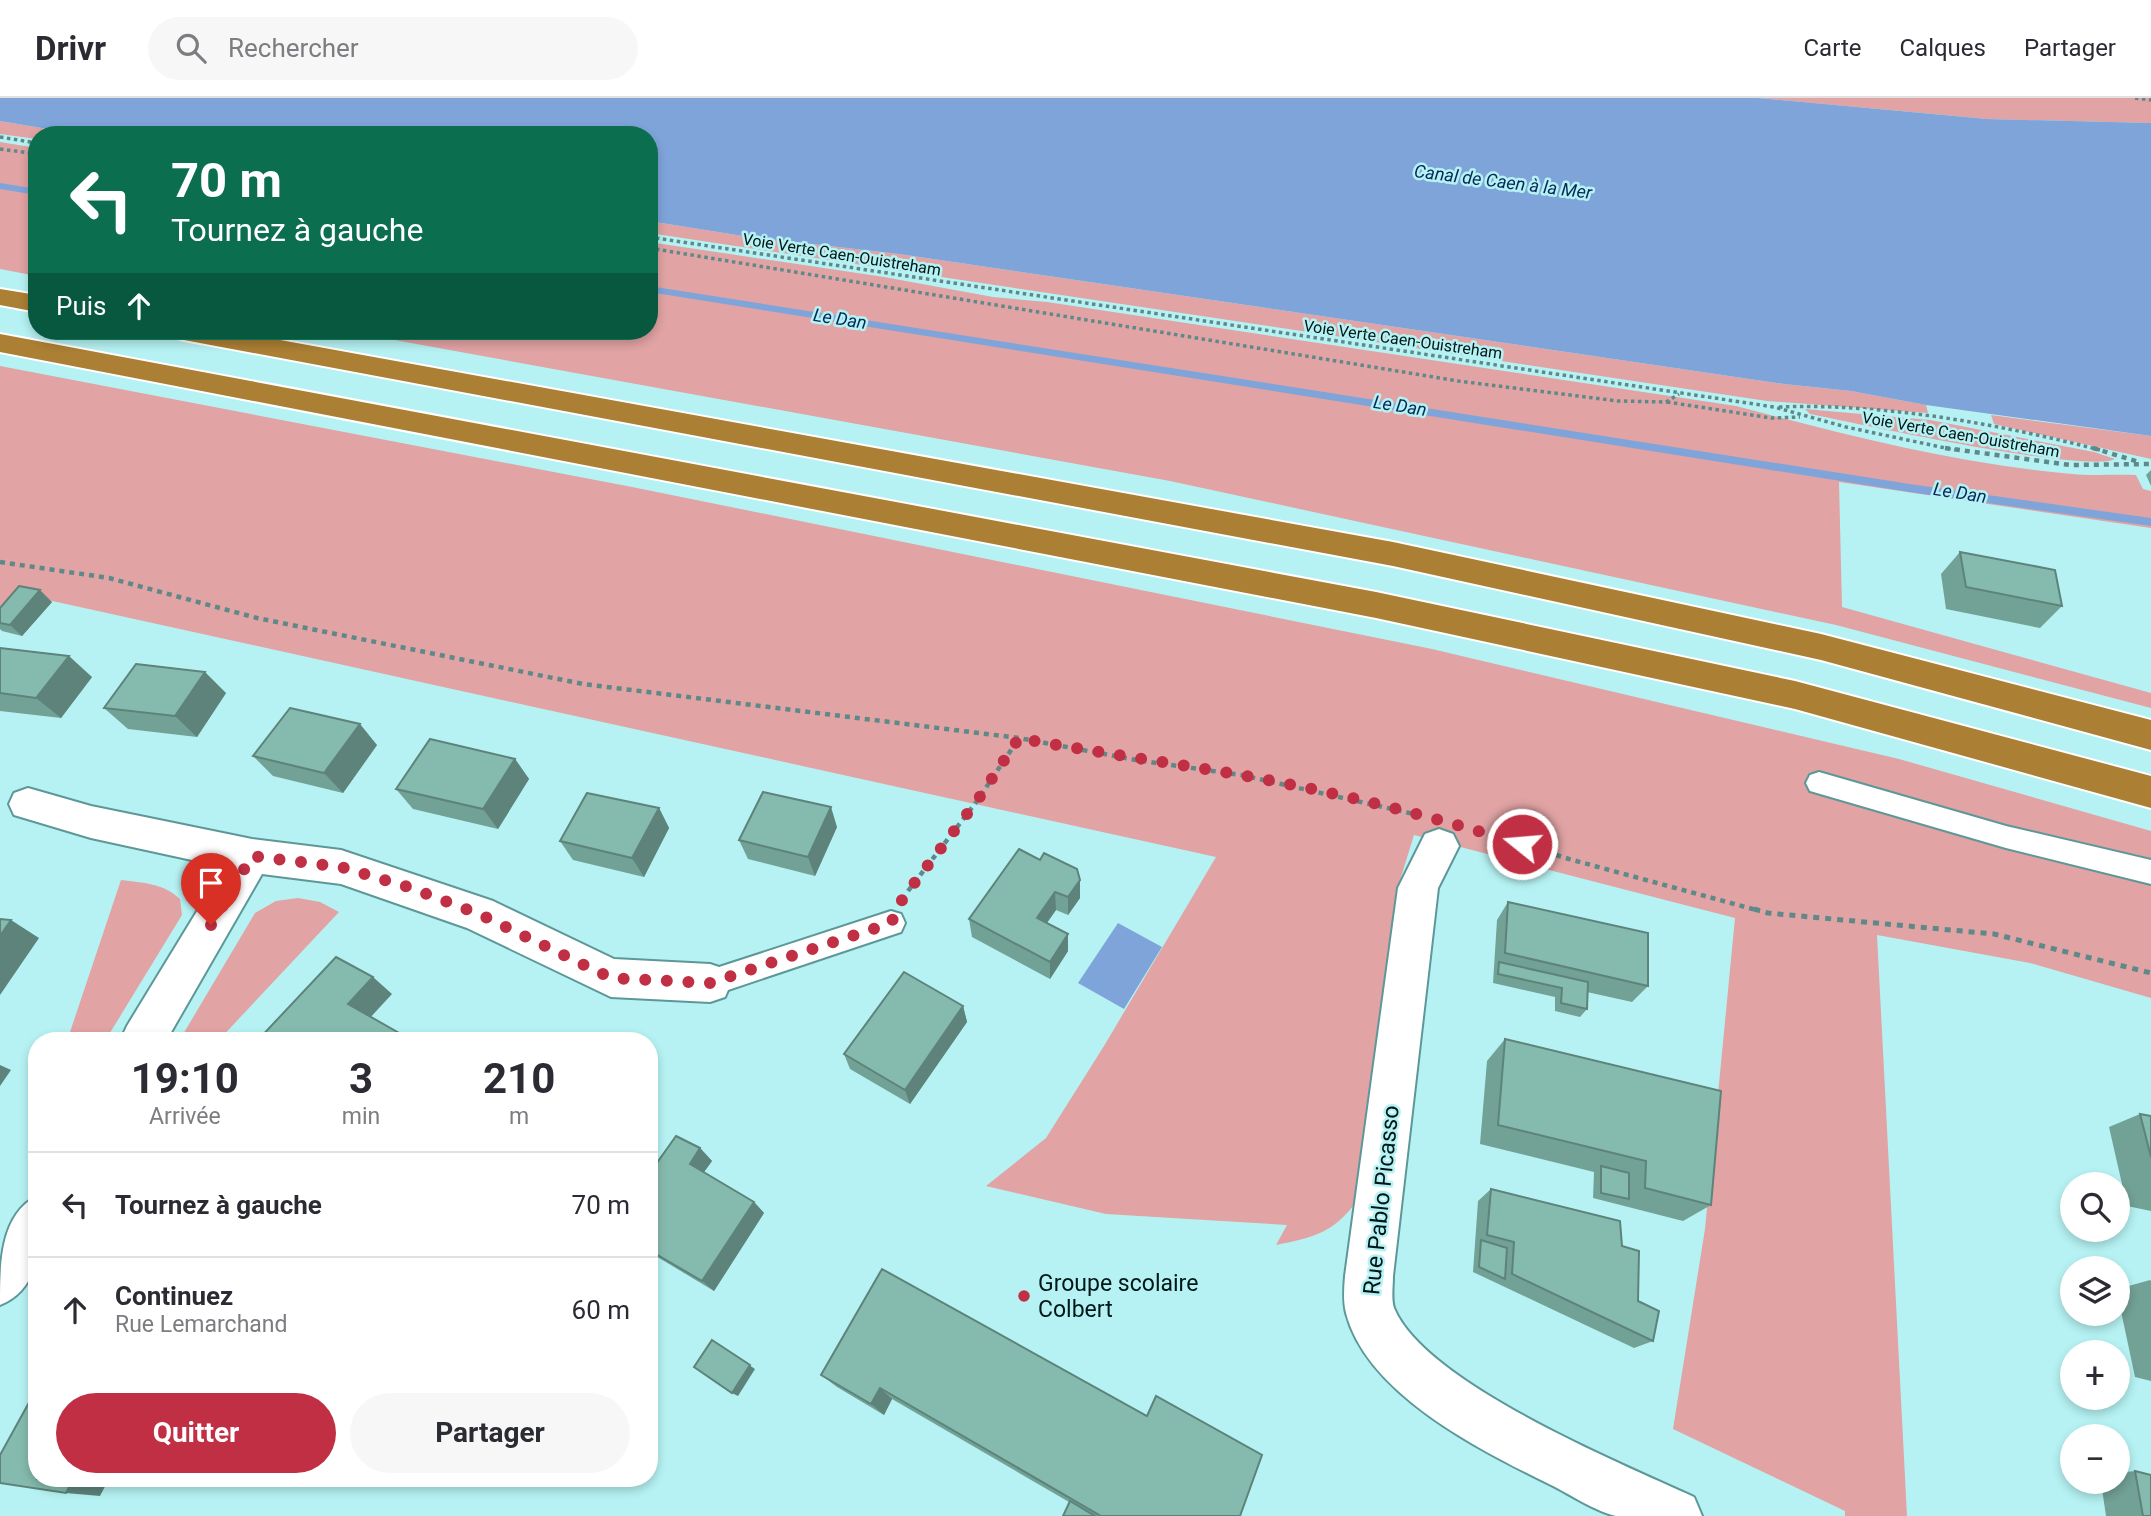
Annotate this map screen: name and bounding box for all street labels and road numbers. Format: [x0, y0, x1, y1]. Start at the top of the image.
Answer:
street label: Voie Verte Caen-Ouistreham [741, 229, 942, 280]
street label: Voie Verte Caen-Ouistreham [1302, 316, 1504, 363]
street label: Voie Verte Caen-Ouistreham [1861, 408, 2061, 461]
street label: Rue Pablo Picasso [1358, 1104, 1405, 1296]

